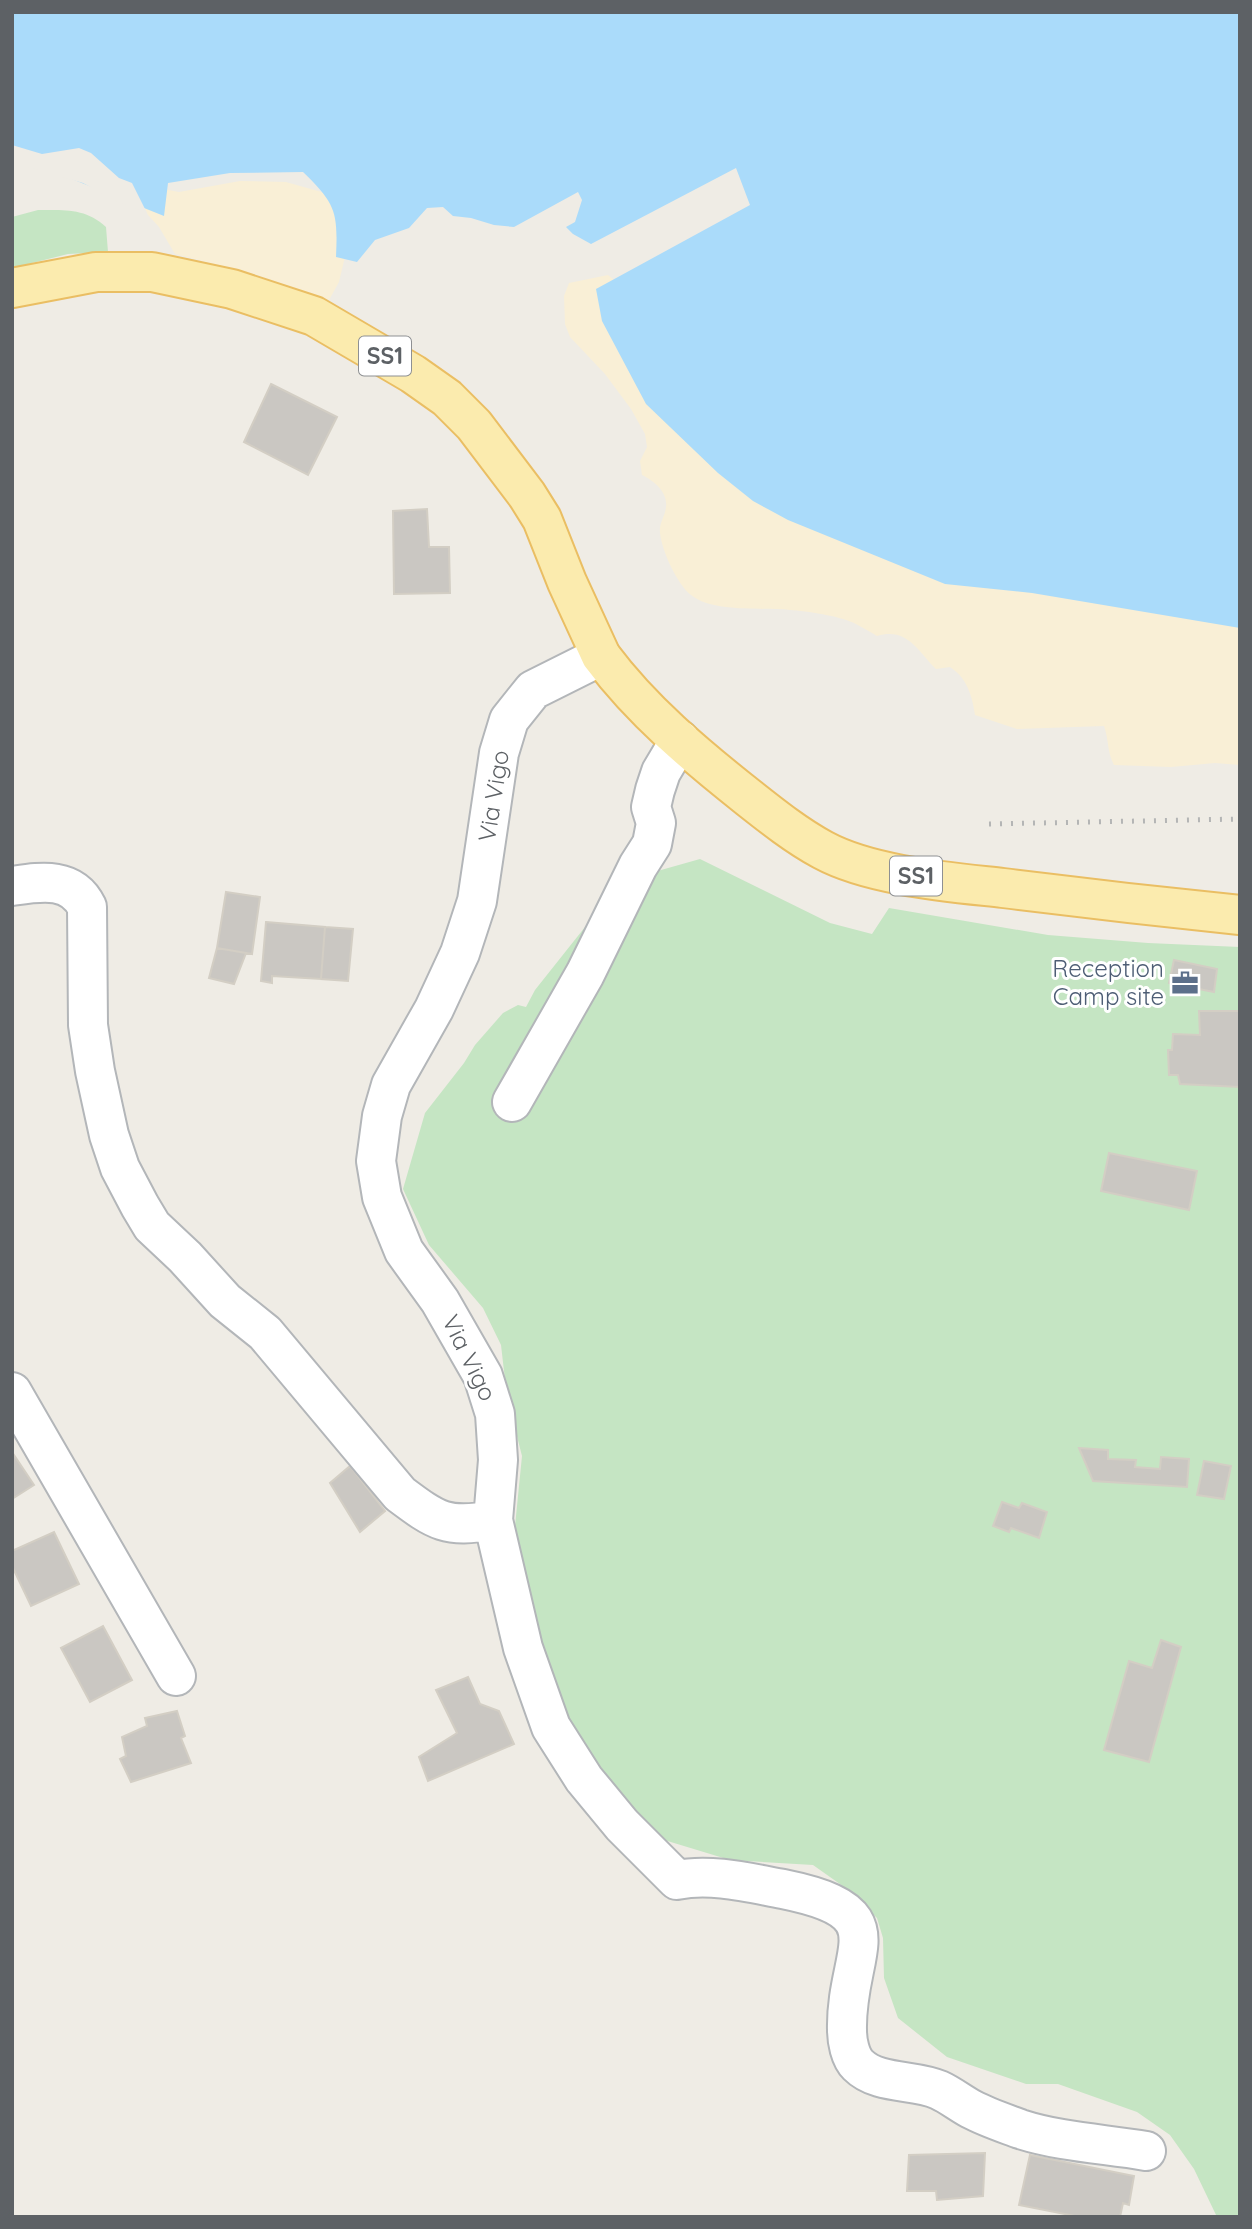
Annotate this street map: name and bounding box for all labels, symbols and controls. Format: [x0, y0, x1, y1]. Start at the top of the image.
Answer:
road number: SS1 [359, 336, 411, 376]
street label: Via Vigo [471, 748, 515, 844]
road number: SS1 [890, 856, 942, 896]
place label: Reception Camp site [1052, 953, 1164, 1011]
office icon: Reception Camp site [1170, 968, 1200, 998]
street label: Via Vigo [436, 1310, 504, 1406]

